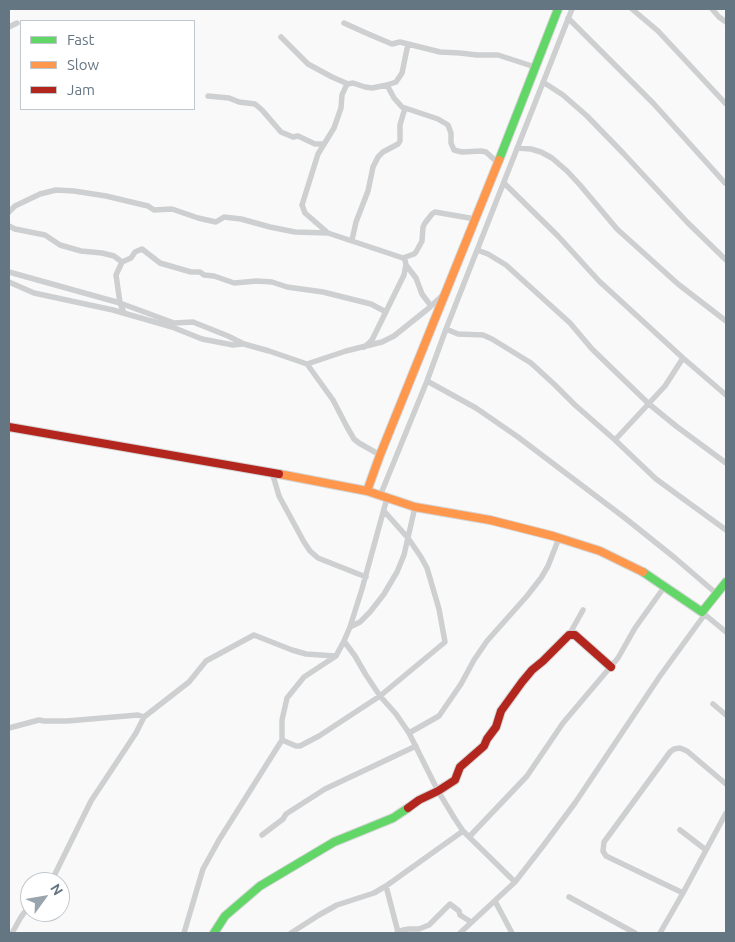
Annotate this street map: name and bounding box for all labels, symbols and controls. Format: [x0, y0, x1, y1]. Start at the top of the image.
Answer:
legend [20, 20, 195, 110]
text: Fast [67, 31, 94, 48]
text: Slow [67, 56, 99, 73]
text: Jam [67, 81, 95, 98]
north arrow [20, 872, 70, 922]
text: N [47, 881, 66, 898]

